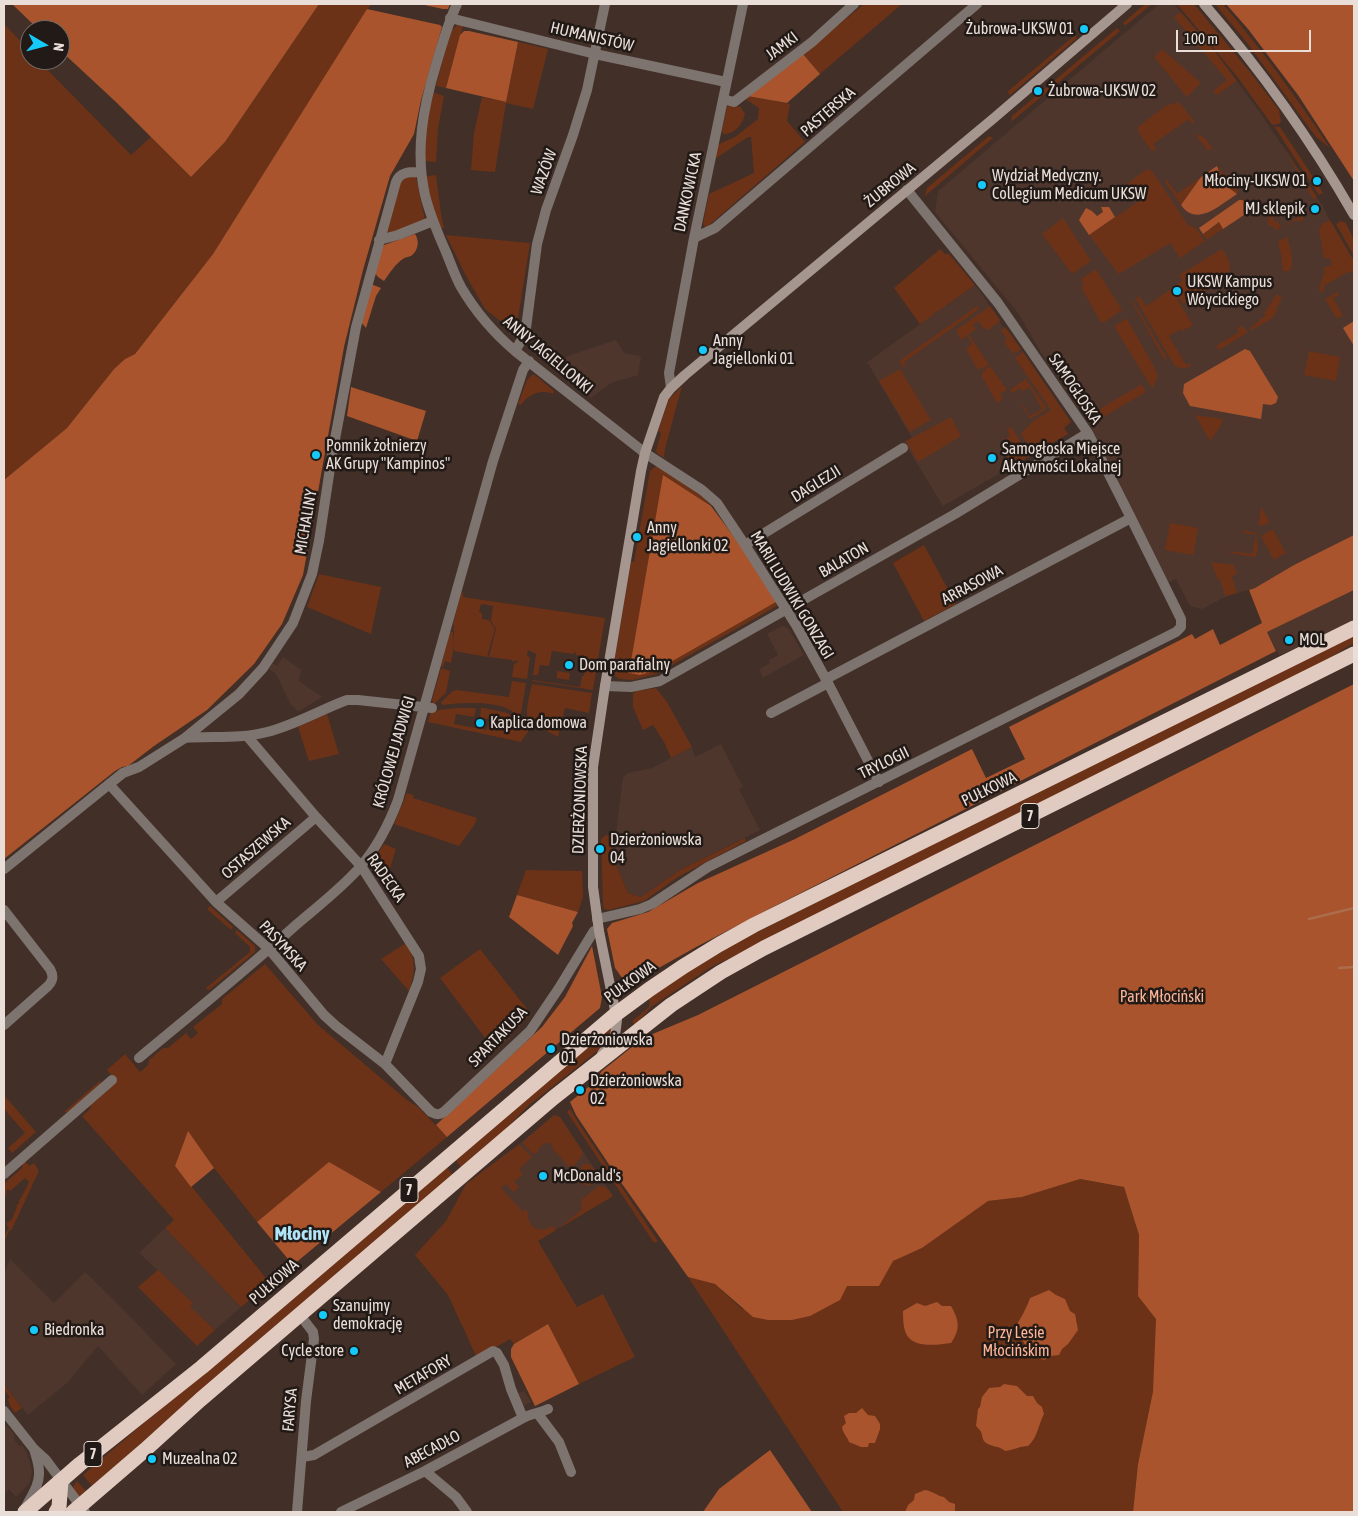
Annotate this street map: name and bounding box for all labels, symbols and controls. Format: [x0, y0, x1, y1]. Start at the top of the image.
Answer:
street label: HUMANISTÓW [548, 18, 636, 56]
place label: Żubrowa-UKSW 01 [966, 19, 1074, 39]
north arrow [20, 20, 70, 70]
scale bar [1178, 20, 1313, 52]
marker: Żubrowa-UKSW 01 [1078, 23, 1090, 35]
street label: JAMKI [762, 28, 802, 64]
text: 100 m [1184, 30, 1218, 47]
text: N [50, 42, 67, 52]
place label: Żubrowa-UKSW 02 [1048, 81, 1156, 101]
street label: PASTERSKA [797, 83, 859, 141]
marker: Żubrowa-UKSW 02 [1032, 85, 1044, 97]
street label: WAZÓW [527, 147, 561, 197]
street label: DANKOWICKA [670, 150, 706, 234]
street label: ŻUBROWA [861, 159, 919, 211]
place label: Wydział Medyczny. Collegium Medicum UKSW [992, 166, 1146, 204]
place label: Młociny-UKSW 01 [1204, 171, 1307, 191]
marker: Młociny-UKSW 01 [1311, 175, 1323, 187]
marker: Wydział Medyczny. Collegium Medicum UKSW [976, 179, 988, 191]
place label: MJ sklepik [1245, 199, 1305, 219]
marker: MJ sklepik [1309, 203, 1321, 215]
place label: UKSW Kampus Wóycickiego [1187, 272, 1272, 310]
marker: UKSW Kampus Wóycickiego [1171, 285, 1183, 297]
street label: ANNY JAGIELLONKI [499, 312, 597, 398]
place label: Anny Jagiellonki 01 [713, 331, 794, 369]
marker: Anny Jagiellonki 01 [697, 344, 709, 356]
street label: SAMOGŁOSKA [1044, 350, 1106, 428]
place label: Pomnik żołnierzy AK Grupy "Kampinos" [326, 436, 450, 474]
place label: Samogłoska Miejsce Aktywności Lokalnej [1002, 439, 1121, 477]
marker: Pomnik żołnierzy AK Grupy "Kampinos" [310, 449, 322, 461]
marker: Samogłoska Miejsce Aktywności Lokalnej [986, 452, 998, 464]
street label: DAGLEZJI [788, 461, 844, 507]
street label: MICHALINY [291, 488, 321, 556]
place label: Anny Jagiellonki 02 [647, 518, 728, 556]
street label: MARII LUDWIKI GONZAGI [746, 527, 838, 663]
marker: Anny Jagiellonki 02 [631, 531, 643, 543]
street label: BALATON [816, 538, 872, 582]
street label: ARRASOWA [938, 561, 1006, 609]
place label: MOL [1299, 630, 1325, 650]
marker: MOL [1283, 634, 1295, 646]
place label: Dom parafialny [579, 655, 670, 675]
marker: Dom parafialny [563, 659, 575, 671]
street label: KRÓLOWEJ JADWIGI [369, 694, 419, 810]
place label: Kaplica domowa [490, 713, 587, 733]
marker: Kaplica domowa [474, 717, 486, 729]
street label: TRYLOGII [856, 743, 912, 783]
street label: DZIERŻONIOWSKA [569, 746, 591, 854]
street label: PUŁKOWA [958, 767, 1020, 811]
road number: 7 [1021, 804, 1039, 828]
street label: OSTASZEWSKA [218, 813, 294, 883]
place label: Dzierżoniowska 04 [610, 830, 702, 868]
marker: Dzierżoniowska 04 [594, 843, 606, 855]
street label: RADECKA [363, 850, 409, 906]
street label: PASYMSKA [255, 917, 311, 975]
street label: PUŁKOWA [600, 957, 660, 1007]
park label: Park Młociński [1120, 987, 1204, 1007]
street label: SPARTAKUSA [465, 1003, 531, 1071]
place label: Dzierżoniowska 01 [561, 1030, 653, 1068]
marker: Dzierżoniowska 01 [545, 1043, 557, 1055]
place label: Dzierżoniowska 02 [590, 1071, 682, 1109]
marker: Dzierżoniowska 02 [574, 1084, 586, 1096]
place label: McDonald's [553, 1166, 621, 1186]
marker: McDonald's [537, 1170, 549, 1182]
road number: 7 [400, 1178, 418, 1202]
district label: Młociny [275, 1223, 329, 1245]
street label: PUŁKOWA [245, 1255, 303, 1309]
place label: Szanujmy demokrację [333, 1296, 403, 1334]
marker: Szanujmy demokrację [317, 1309, 329, 1321]
place label: Biedronka [44, 1320, 105, 1340]
park label: Przy Lesie Młocińskim [982, 1323, 1050, 1361]
marker: Biedronka [28, 1324, 40, 1336]
place label: Cycle store [281, 1341, 344, 1361]
marker: Cycle store [348, 1345, 360, 1357]
street label: METAFORY [391, 1351, 455, 1399]
street label: FARYSA [279, 1388, 301, 1432]
street label: ABECADŁO [400, 1426, 464, 1472]
road number: 7 [84, 1442, 102, 1466]
place label: Muzealna 02 [162, 1449, 237, 1469]
marker: Muzealna 02 [146, 1453, 158, 1465]

